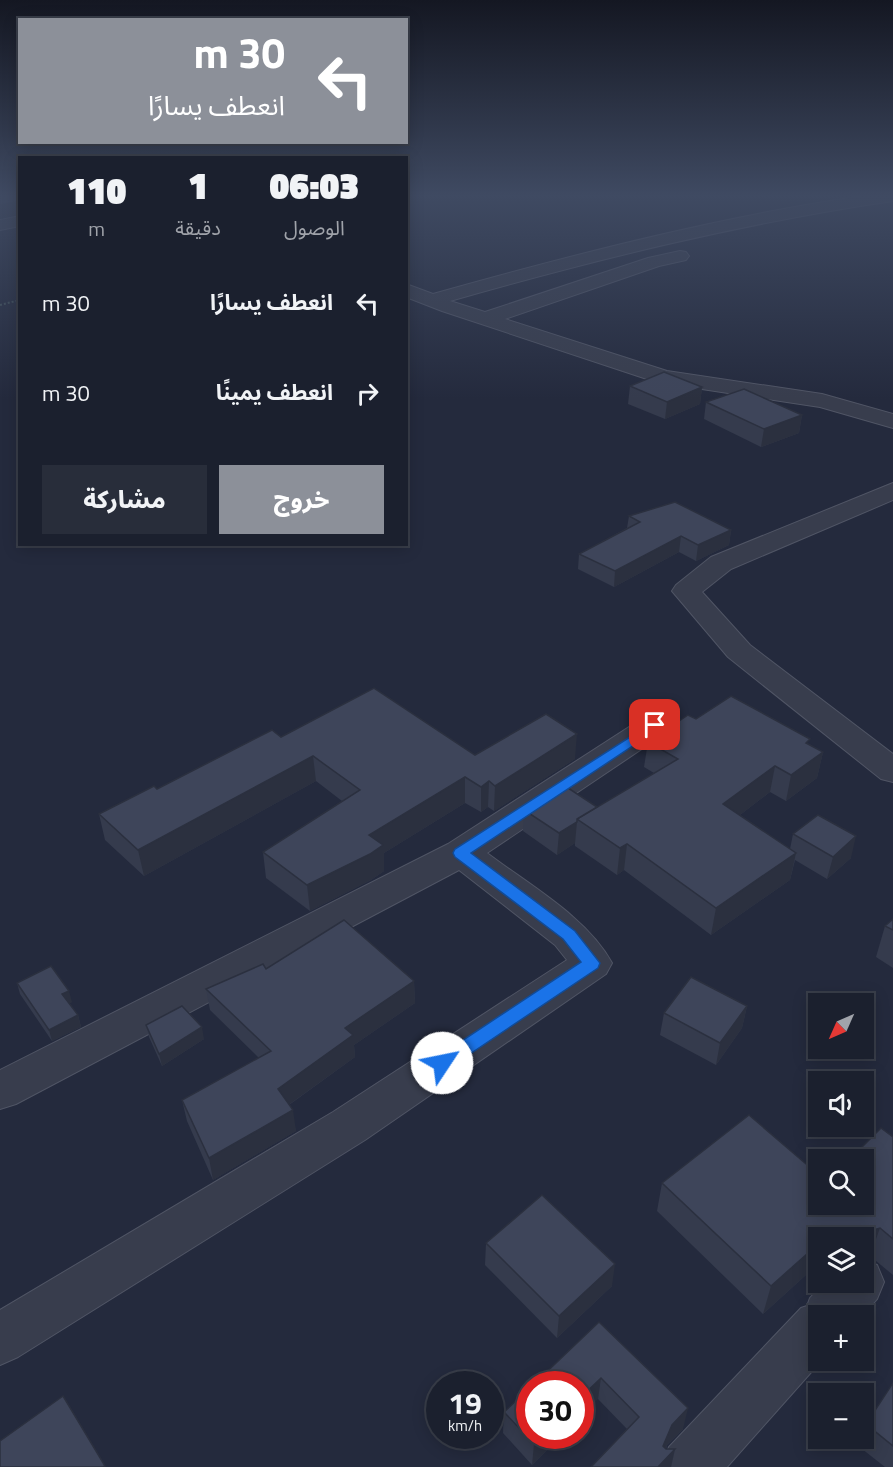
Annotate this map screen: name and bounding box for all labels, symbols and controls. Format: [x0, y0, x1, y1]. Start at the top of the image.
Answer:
text: 30 m [193, 20, 285, 84]
icon: left [306, 42, 384, 120]
text: انعطف يسارًا [148, 84, 285, 125]
text: 1 [188, 158, 208, 213]
text: 06:03 [270, 158, 359, 213]
text: 110 [67, 163, 126, 218]
text: دقيقة [175, 212, 221, 243]
text: الوصول [284, 212, 345, 243]
text: m [88, 213, 105, 244]
text: انعطف يسارًا [210, 285, 333, 319]
text: 30 m [42, 286, 90, 320]
icon: left [351, 287, 384, 320]
text: انعطف يمينًا [216, 375, 333, 409]
text: 30 m [42, 376, 90, 410]
icon: right [351, 377, 384, 410]
button: مشاركة [42, 465, 207, 534]
button: خروج [219, 465, 384, 534]
pin [629, 699, 680, 750]
icon: arrive [638, 708, 671, 741]
north arrow [808, 993, 874, 1059]
map controls [808, 993, 874, 1449]
position arrow [410, 1031, 474, 1095]
button: sound [808, 1071, 874, 1137]
button: search [808, 1149, 874, 1215]
button: layers [808, 1227, 874, 1293]
button: + [808, 1305, 874, 1371]
speed limit sign: 30 [516, 1371, 594, 1449]
text: 19 [448, 1380, 482, 1426]
button: − [808, 1383, 874, 1449]
text: km/h [448, 1414, 482, 1437]

